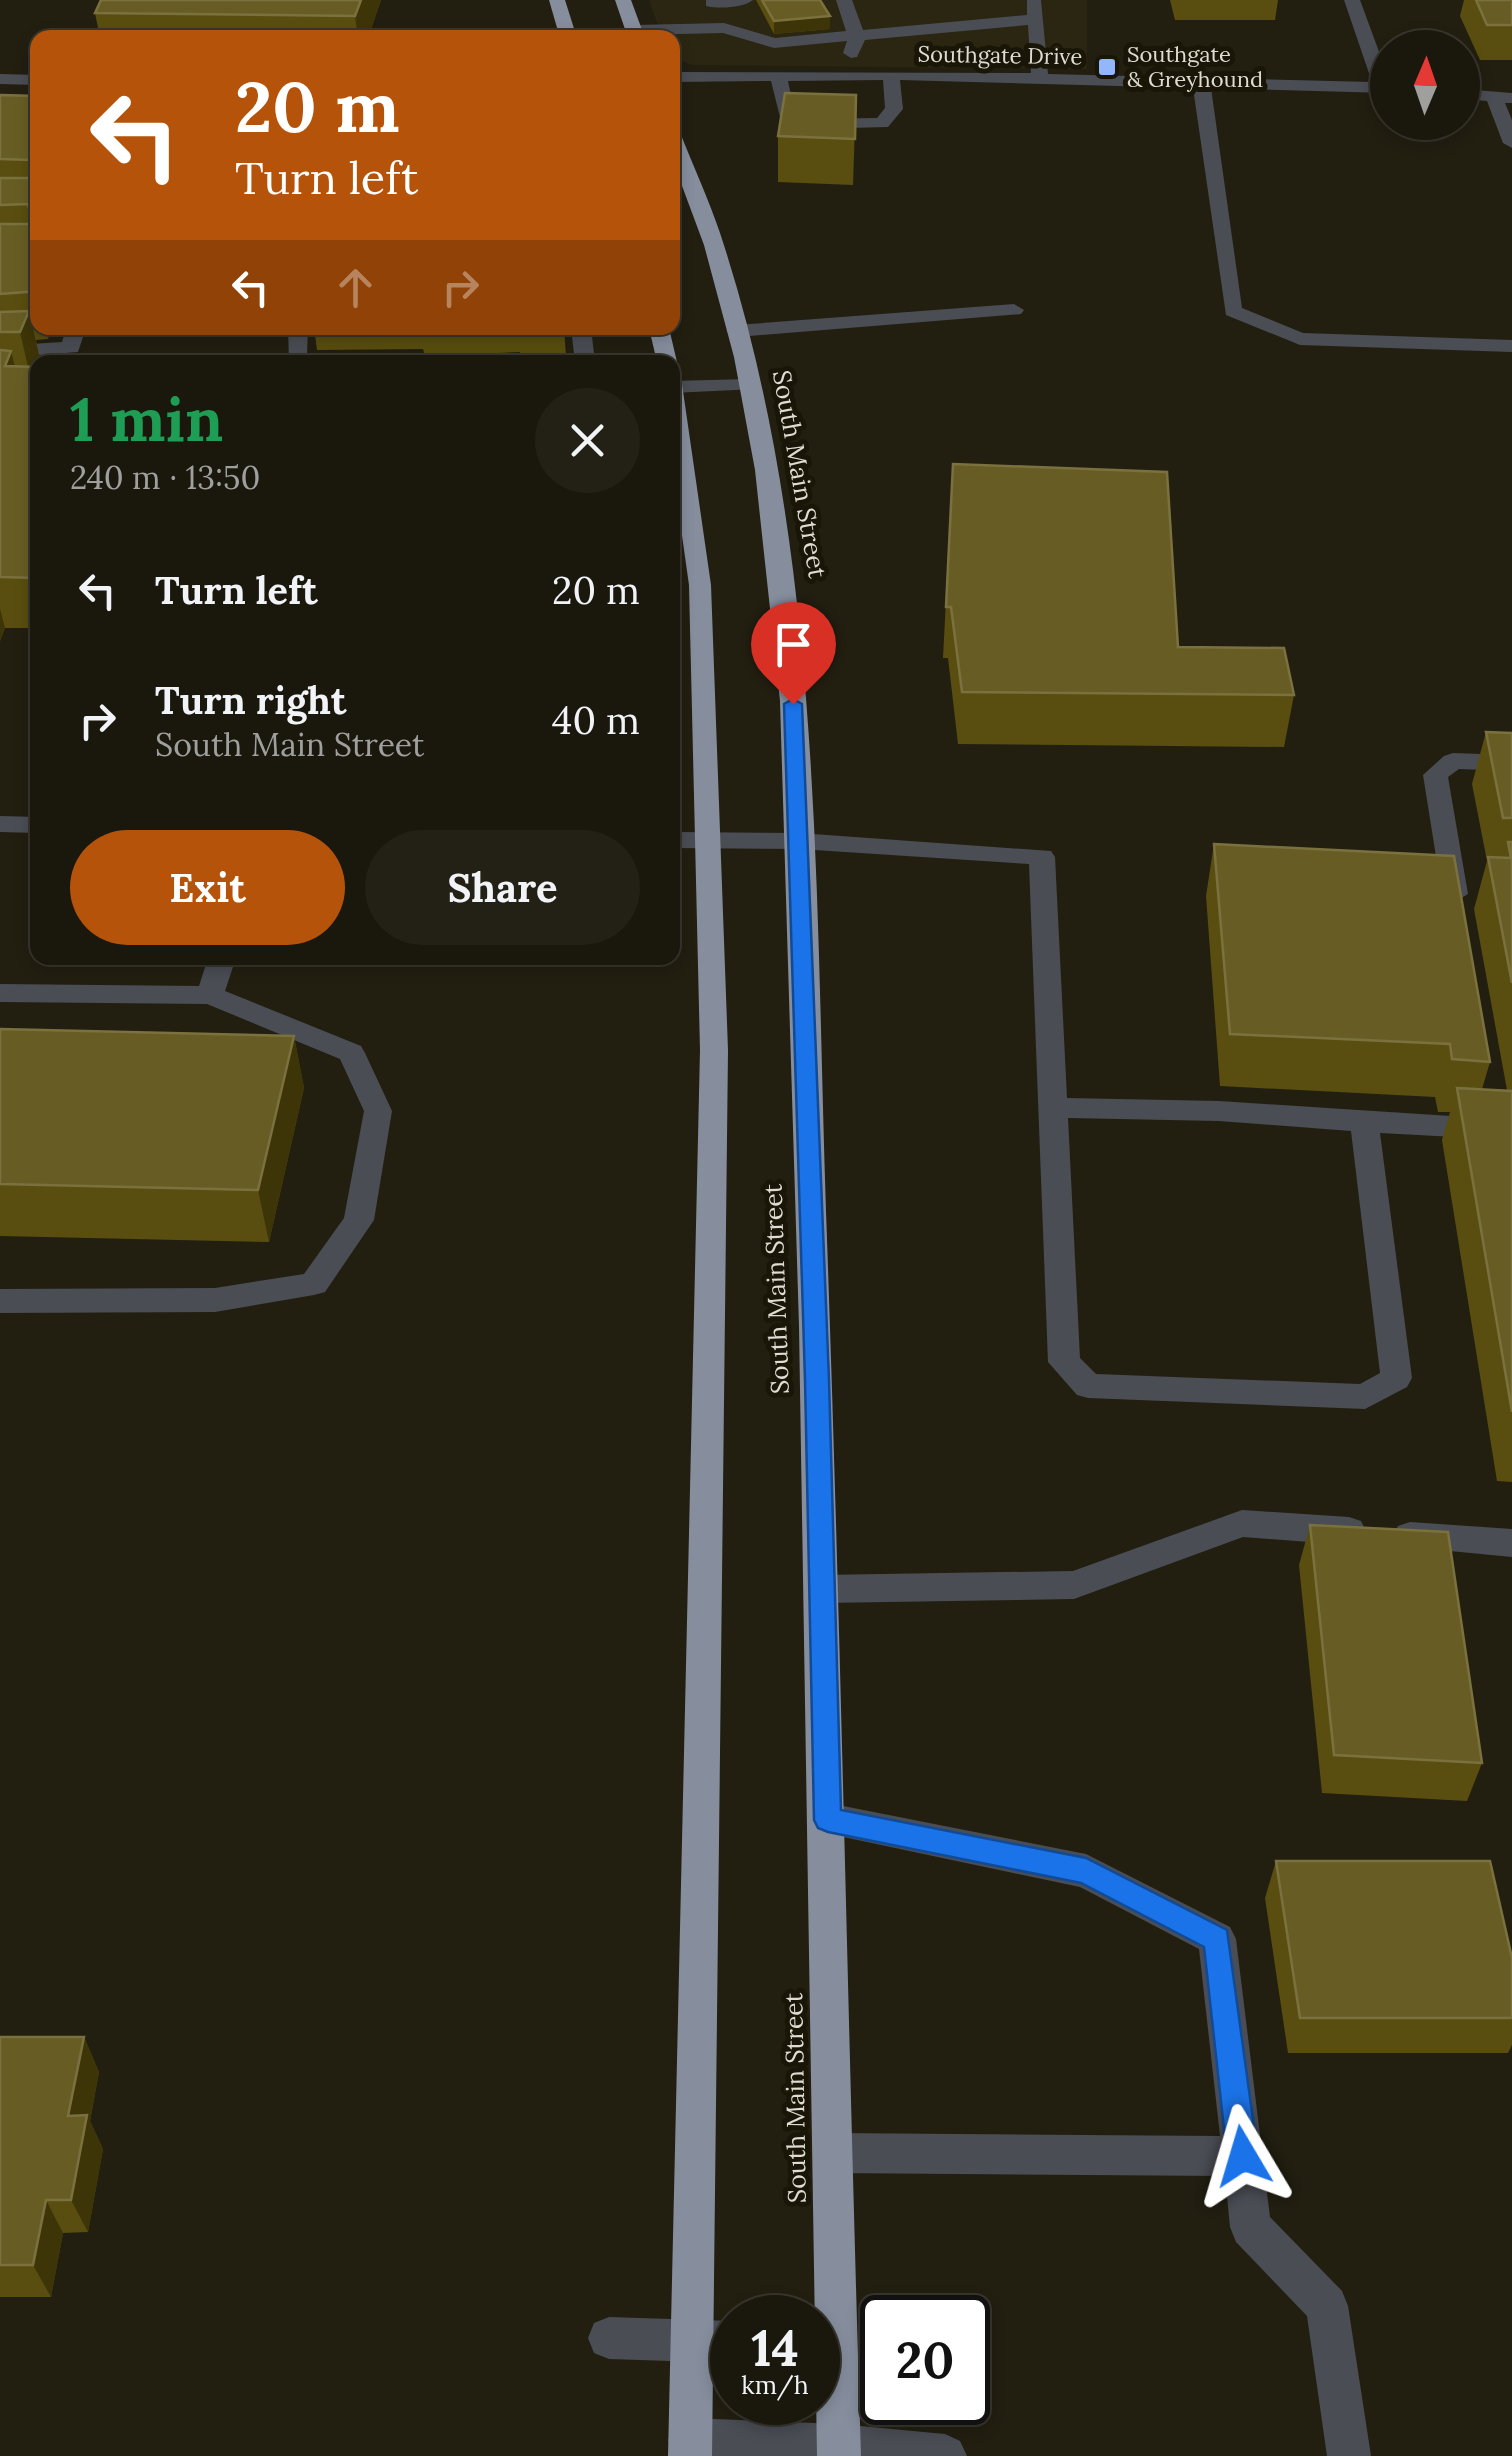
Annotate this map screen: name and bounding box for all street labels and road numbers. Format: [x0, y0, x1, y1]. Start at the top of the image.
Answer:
street label: Southgate Drive [917, 40, 1083, 70]
street label: South Main Street [766, 368, 834, 581]
street label: South Main Street [756, 1183, 796, 1395]
street label: South Main Street [777, 1992, 813, 2203]

